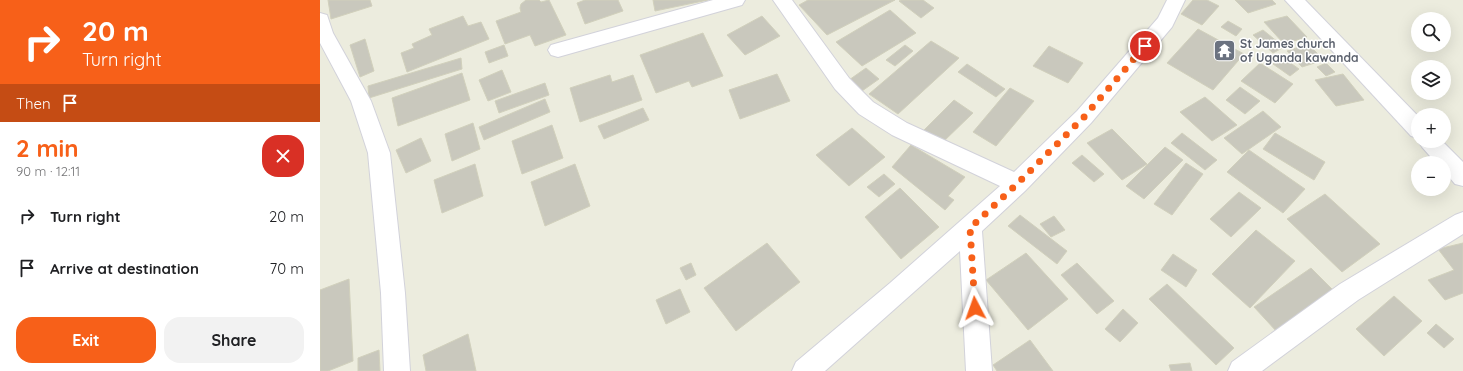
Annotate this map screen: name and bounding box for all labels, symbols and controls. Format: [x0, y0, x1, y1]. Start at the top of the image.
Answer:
map controls [1411, 12, 1451, 196]
button: search [1411, 12, 1451, 52]
text: 20 m [82, 13, 149, 48]
icon: right [16, 16, 68, 68]
pin [1128, 29, 1162, 63]
icon: arrive [1134, 35, 1156, 57]
place label: St James church of Uganda kawanda [1240, 36, 1359, 65]
temple icon: St James church of Uganda kawanda [1212, 37, 1238, 63]
text: Turn right [82, 48, 162, 71]
button: layers [1411, 60, 1451, 100]
icon: arrive [59, 92, 81, 114]
text: Then [16, 94, 51, 113]
button: + [1411, 108, 1451, 148]
text: 2 min [16, 133, 78, 163]
button: close [262, 135, 304, 177]
button: − [1411, 156, 1451, 196]
text: 90 m · 12:11 [16, 163, 80, 179]
icon: right [16, 205, 38, 227]
text: Turn right [50, 207, 121, 226]
text: 20 m [269, 207, 304, 226]
icon: arrive [16, 257, 38, 279]
text: Arrive at destination [50, 259, 199, 278]
text: 70 m [270, 259, 304, 278]
position arrow [954, 287, 996, 329]
button: Exit [16, 317, 156, 363]
button: Share [164, 317, 304, 363]

